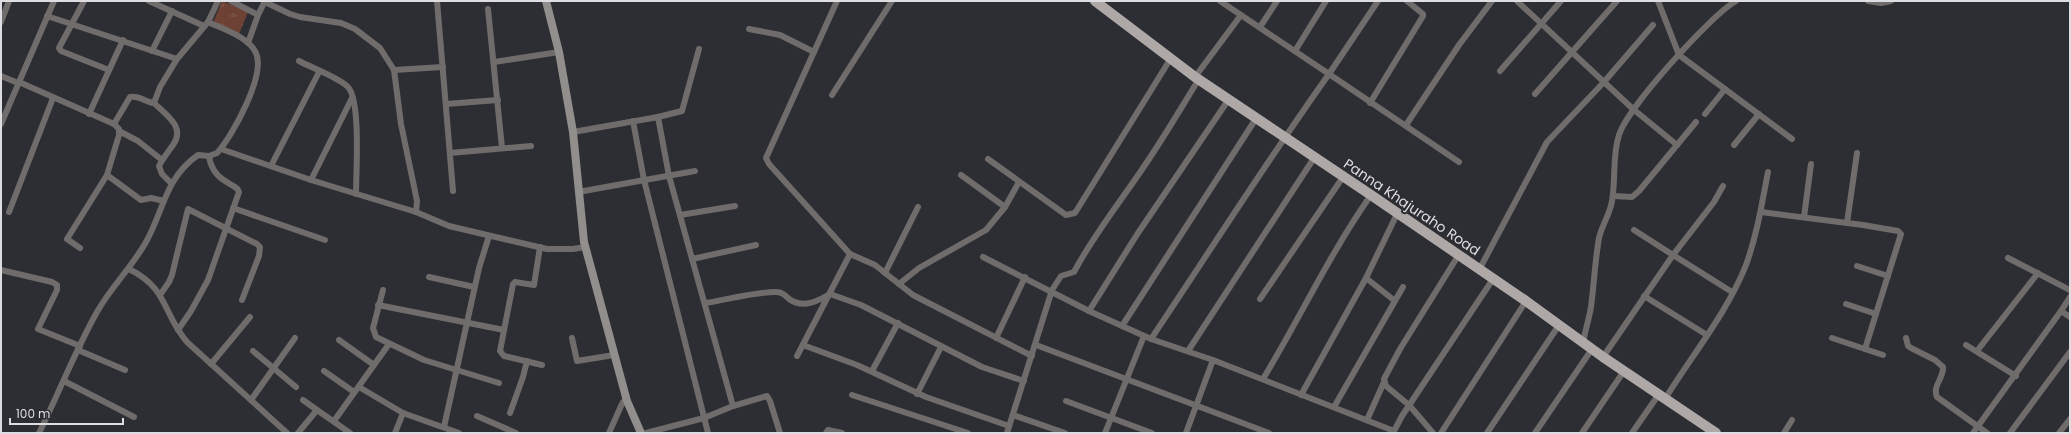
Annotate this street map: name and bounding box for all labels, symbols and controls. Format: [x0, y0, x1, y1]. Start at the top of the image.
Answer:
street label: Panna Khajuraho Road [1340, 154, 1484, 260]
scale bar [10, 400, 123, 426]
text: 100 m [16, 405, 50, 422]

